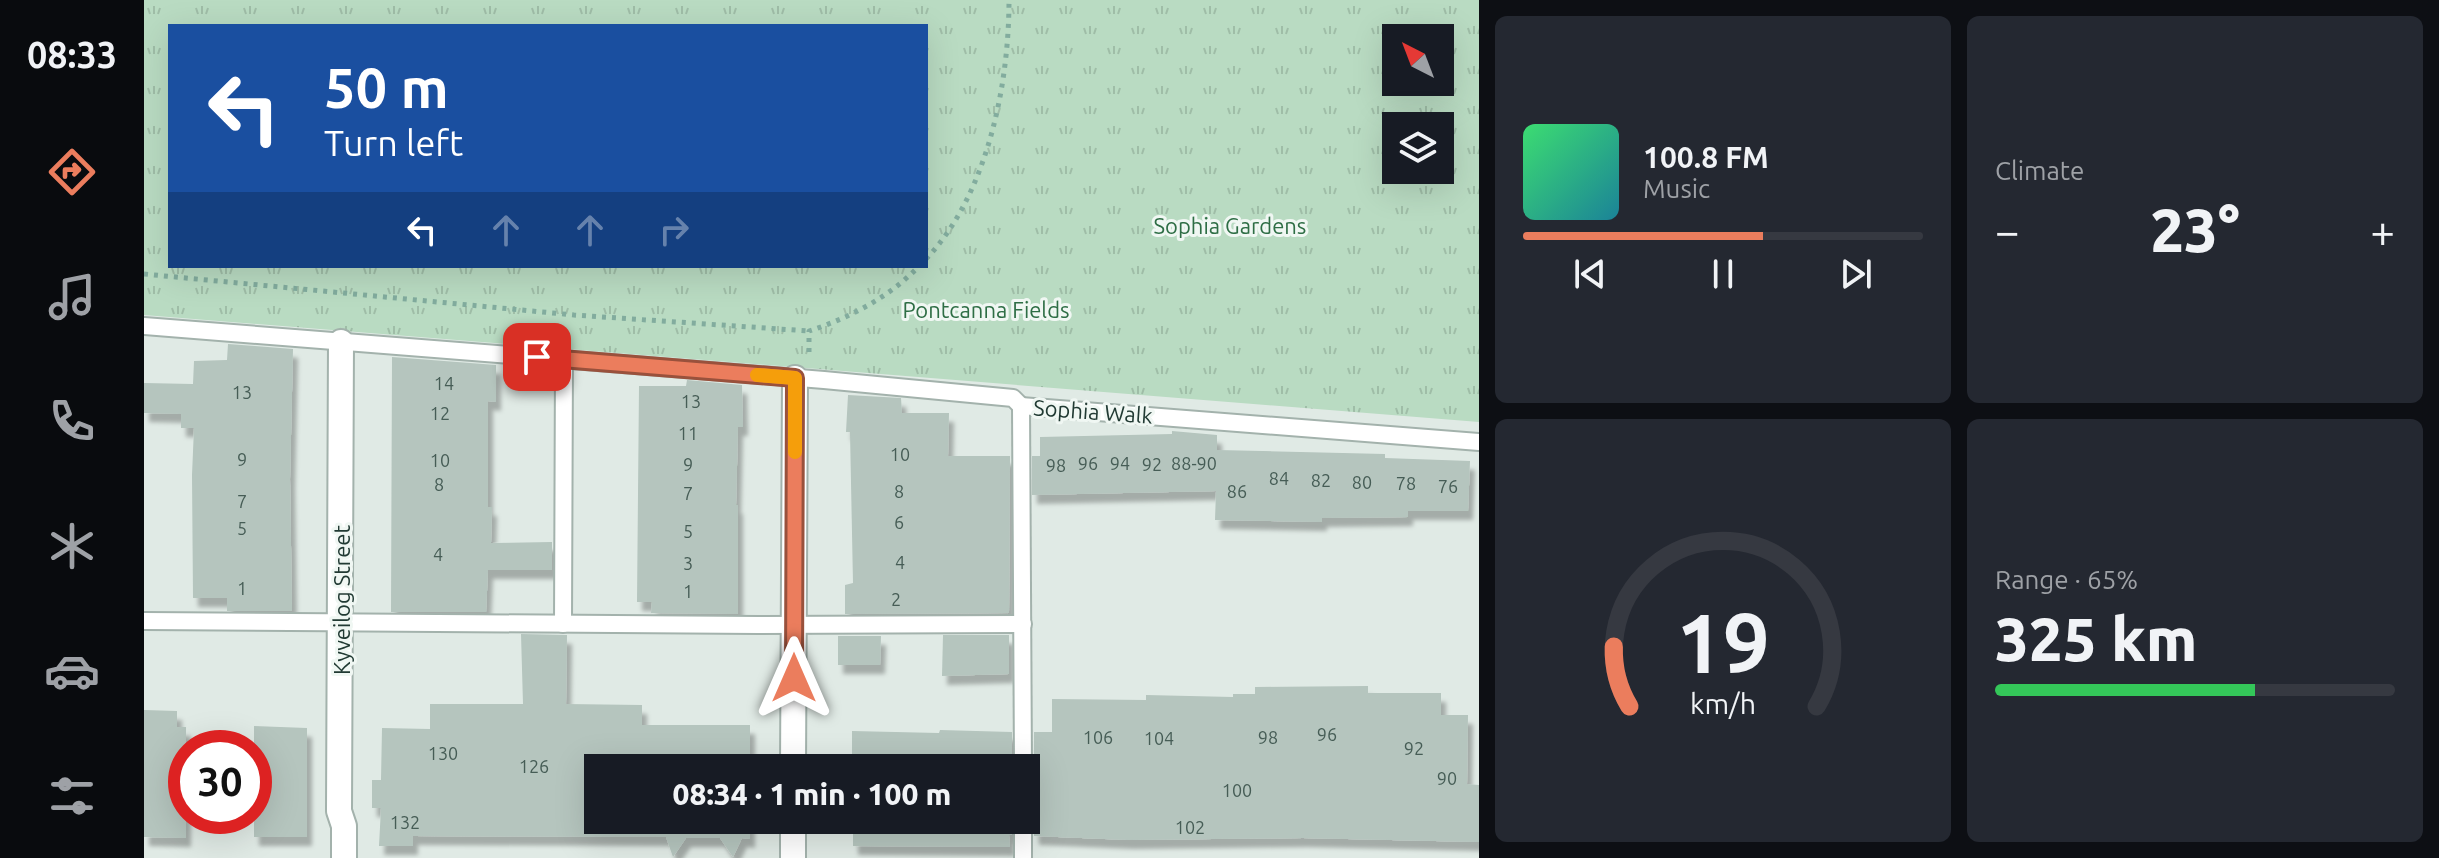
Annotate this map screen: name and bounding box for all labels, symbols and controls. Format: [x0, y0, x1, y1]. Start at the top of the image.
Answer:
north arrow [1382, 24, 1454, 96]
map controls [1382, 24, 1454, 184]
text: 08:33 [27, 34, 117, 75]
icon: left [192, 56, 296, 160]
text: 50 m [324, 56, 449, 119]
button: layers [1382, 112, 1454, 184]
text: Turn left [324, 122, 463, 163]
text: 100.8 FM [1643, 140, 1769, 174]
icon: directions [44, 144, 100, 200]
text: Climate [1995, 156, 2084, 185]
text: Music [1643, 174, 1710, 203]
text: 23° [2150, 196, 2240, 263]
text: − [1995, 206, 2020, 255]
text: + [2370, 206, 2395, 255]
icon: left [400, 208, 444, 252]
icon: ahead [484, 208, 528, 252]
icon: ahead [568, 208, 612, 252]
icon: right [652, 208, 696, 252]
park label: Sophia Gardens [1154, 213, 1306, 238]
icon: previous [1568, 252, 1612, 296]
icon: pause [1701, 252, 1745, 296]
icon: next [1834, 252, 1878, 296]
icon: music [44, 269, 100, 325]
park label: Pontcanna Fields [902, 297, 1070, 322]
pin [503, 323, 571, 391]
icon: arrive [515, 335, 559, 379]
house number: 14 [434, 373, 454, 393]
house number: 13 [232, 382, 252, 402]
house number: 13 [681, 391, 701, 411]
icon: phone [44, 393, 100, 449]
street label: Sophia Walk [1032, 394, 1154, 428]
house number: 12 [430, 403, 450, 423]
house number: 11 [678, 423, 698, 443]
house number: 10 [890, 444, 910, 464]
house number: 9 [237, 449, 247, 469]
house number: 10 [430, 450, 450, 470]
house number: 96 [1078, 453, 1098, 473]
house number: 94 [1110, 453, 1130, 473]
house number: 88-90 [1171, 453, 1217, 473]
house number: 9 [683, 454, 693, 474]
house number: 92 [1142, 454, 1162, 474]
house number: 98 [1046, 455, 1066, 475]
house number: 84 [1269, 468, 1289, 488]
house number: 82 [1311, 470, 1331, 490]
house number: 80 [1352, 472, 1372, 492]
house number: 78 [1396, 473, 1416, 493]
house number: 8 [434, 474, 444, 494]
house number: 76 [1438, 476, 1458, 496]
house number: 8 [894, 481, 904, 501]
house number: 86 [1227, 481, 1247, 501]
house number: 7 [683, 483, 693, 503]
house number: 7 [237, 491, 247, 511]
house number: 6 [894, 512, 904, 532]
icon: climate [44, 518, 100, 574]
house number: 5 [237, 518, 247, 538]
house number: 5 [683, 521, 693, 541]
street label: Kyveilog Street [329, 525, 354, 675]
house number: 4 [433, 544, 443, 564]
house number: 4 [895, 552, 905, 572]
house number: 3 [683, 553, 693, 573]
text: Range · 65% [1995, 565, 2138, 594]
house number: 1 [237, 578, 247, 598]
house number: 1 [683, 581, 693, 601]
house number: 2 [891, 589, 901, 609]
text: 19 [1676, 594, 1770, 688]
text: 325 km [1995, 605, 2197, 672]
position arrow [752, 636, 836, 720]
icon: car [44, 643, 100, 699]
text: km/h [1690, 687, 1756, 719]
house number: 96 [1317, 724, 1337, 744]
house number: 106 [1083, 727, 1113, 747]
house number: 98 [1258, 727, 1278, 747]
house number: 104 [1144, 728, 1174, 748]
speed limit sign: 30 [168, 730, 272, 834]
house number: 92 [1404, 738, 1424, 758]
house number: 130 [428, 743, 458, 763]
house number: 126 [519, 756, 549, 776]
icon: filters [44, 768, 100, 824]
house number: 90 [1437, 768, 1457, 788]
text: 08:34 · 1 min · 100 m [673, 777, 951, 811]
house number: 100 [1222, 780, 1252, 800]
house number: 132 [390, 812, 420, 832]
house number: 102 [1175, 817, 1205, 837]

